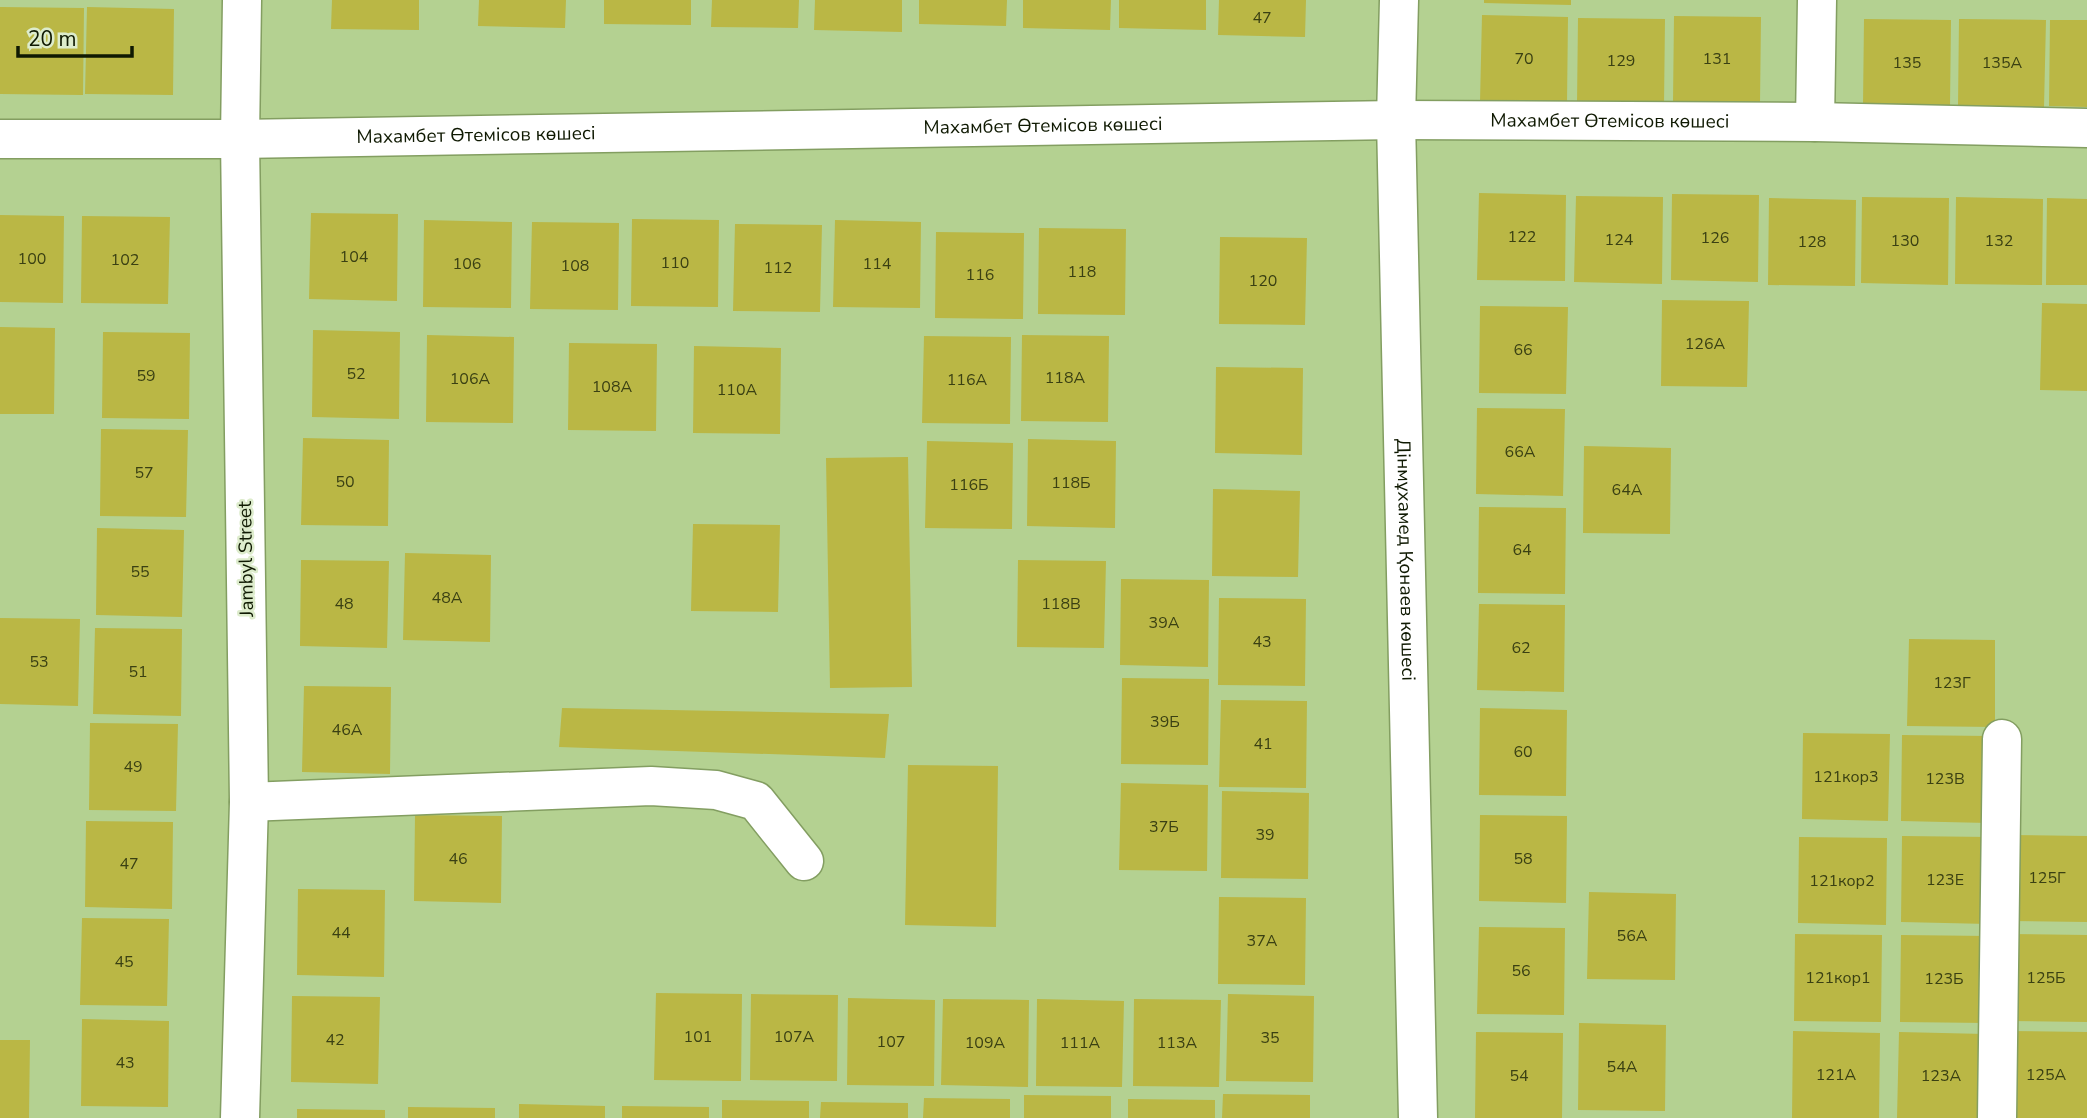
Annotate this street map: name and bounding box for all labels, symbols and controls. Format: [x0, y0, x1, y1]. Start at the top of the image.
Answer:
house number: 47 [1252, 7, 1272, 29]
scale bar [18, 14, 131, 58]
text: 20 m [28, 25, 77, 53]
house number: 70 [1514, 48, 1534, 70]
house number: 131 [1703, 48, 1731, 70]
house number: 129 [1607, 50, 1635, 72]
house number: 135 [1893, 52, 1921, 74]
house number: 135А [1982, 52, 2023, 74]
street label: Махамбет Өтемісов көшесі [1490, 107, 1729, 135]
street label: Махамбет Өтемісов көшесі [923, 111, 1163, 141]
street label: Махамбет Өтемісов көшесі [356, 120, 596, 150]
house number: 122 [1508, 226, 1536, 248]
house number: 126 [1701, 227, 1729, 249]
house number: 124 [1605, 229, 1634, 251]
house number: 130 [1891, 230, 1919, 252]
house number: 132 [1985, 230, 2013, 252]
house number: 128 [1798, 231, 1826, 253]
house number: 104 [340, 246, 369, 268]
house number: 100 [18, 248, 46, 270]
house number: 102 [111, 249, 139, 271]
house number: 110 [661, 252, 689, 274]
house number: 106 [453, 253, 481, 275]
house number: 114 [863, 253, 892, 275]
house number: 108 [561, 255, 589, 277]
house number: 112 [764, 257, 792, 279]
house number: 118 [1068, 261, 1096, 283]
house number: 116 [966, 264, 994, 286]
house number: 120 [1249, 270, 1277, 292]
house number: 126А [1685, 333, 1726, 355]
house number: 66 [1513, 339, 1533, 361]
house number: 52 [346, 363, 366, 385]
house number: 59 [136, 365, 156, 387]
house number: 118А [1045, 367, 1086, 389]
house number: 106А [450, 368, 491, 390]
house number: 116А [947, 369, 988, 391]
house number: 108А [592, 376, 633, 398]
house number: 110А [717, 379, 758, 401]
street label: Дінмұхамед Қонаев көшесі [1390, 438, 1421, 681]
house number: 66А [1505, 441, 1536, 463]
house number: 57 [134, 462, 154, 484]
house number: 50 [335, 471, 355, 493]
house number: 118Б [1051, 472, 1091, 494]
house number: 116Б [949, 474, 989, 496]
house number: 64А [1612, 479, 1643, 501]
street label: Jambyl Street [232, 501, 260, 618]
house number: 64 [1512, 539, 1532, 561]
house number: 55 [130, 561, 150, 583]
house number: 48А [432, 587, 463, 609]
house number: 48 [334, 593, 354, 615]
house number: 118В [1041, 593, 1081, 615]
house number: 39А [1149, 612, 1180, 634]
house number: 43 [1252, 631, 1272, 653]
house number: 62 [1511, 637, 1531, 659]
house number: 53 [29, 651, 49, 673]
house number: 51 [128, 661, 148, 683]
house number: 123Г [1933, 672, 1971, 694]
house number: 39Б [1150, 711, 1180, 733]
house number: 46А [332, 719, 363, 741]
house number: 41 [1253, 733, 1273, 755]
house number: 60 [1513, 741, 1533, 763]
house number: 49 [123, 756, 143, 778]
house number: 121кор3 [1813, 766, 1879, 788]
house number: 123В [1925, 768, 1965, 790]
house number: 37Б [1149, 816, 1179, 838]
house number: 39 [1255, 824, 1275, 846]
house number: 46 [448, 848, 468, 870]
house number: 58 [1513, 848, 1533, 870]
house number: 47 [119, 853, 139, 875]
house number: 125Г [2028, 867, 2066, 889]
house number: 123Е [1926, 869, 1964, 891]
house number: 121кор2 [1809, 870, 1875, 892]
house number: 44 [331, 922, 351, 944]
house number: 56А [1617, 925, 1648, 947]
house number: 37А [1247, 930, 1278, 952]
house number: 45 [114, 951, 134, 973]
house number: 56 [1511, 960, 1531, 982]
house number: 121кор1 [1805, 967, 1871, 989]
house number: 125Б [2026, 967, 2066, 989]
house number: 123Б [1924, 968, 1964, 990]
house number: 101 [684, 1026, 712, 1048]
house number: 107А [774, 1026, 815, 1048]
house number: 35 [1260, 1027, 1280, 1049]
house number: 42 [325, 1029, 345, 1051]
house number: 107 [877, 1031, 905, 1053]
house number: 109А [965, 1032, 1006, 1054]
house number: 111А [1060, 1032, 1101, 1054]
house number: 113А [1157, 1032, 1198, 1054]
house number: 43 [115, 1052, 135, 1074]
house number: 54А [1607, 1056, 1638, 1078]
house number: 121А [1816, 1064, 1857, 1086]
house number: 125А [2026, 1064, 2067, 1086]
house number: 54 [1509, 1065, 1529, 1087]
house number: 123А [1921, 1065, 1962, 1087]

